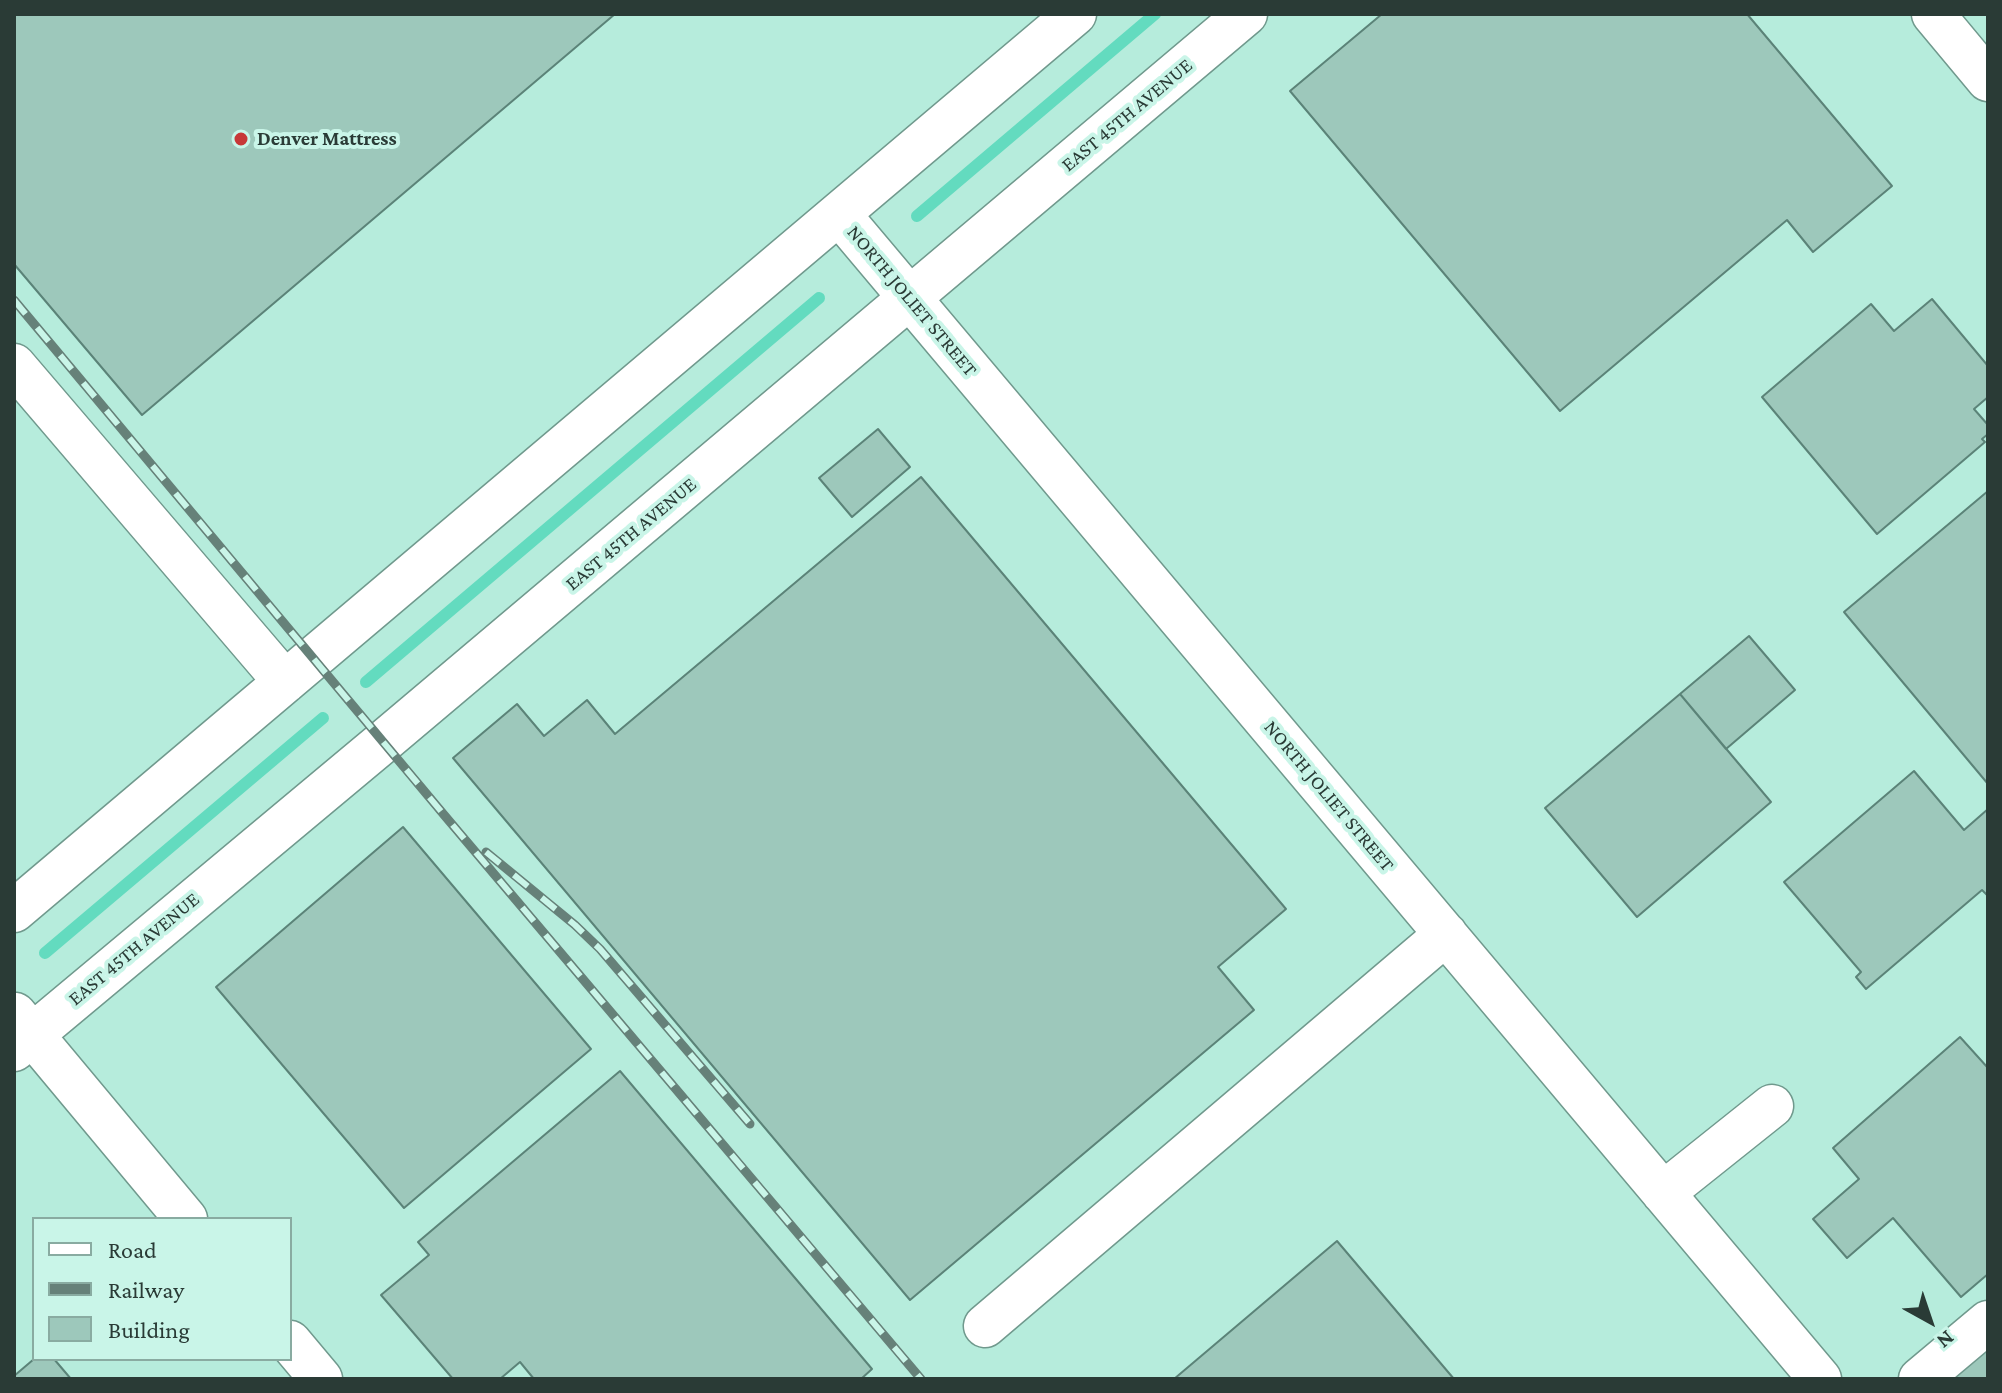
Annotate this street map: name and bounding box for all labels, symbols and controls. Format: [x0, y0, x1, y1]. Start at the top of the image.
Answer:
street label: EAST 45TH AVENUE [1057, 53, 1197, 177]
place label: Denver Mattress [257, 127, 397, 151]
marker: Denver Mattress [232, 130, 250, 148]
street label: NORTH JOLIET STREET [842, 221, 982, 381]
street label: EAST 45TH AVENUE [561, 472, 701, 596]
street label: NORTH JOLIET STREET [1259, 716, 1399, 876]
street label: EAST 45TH AVENUE [64, 887, 204, 1011]
legend [32, 1217, 292, 1361]
text: Road [108, 1236, 157, 1263]
text: Railway [108, 1276, 184, 1303]
north arrow [1890, 1281, 1970, 1361]
text: Building [108, 1316, 190, 1343]
text: N [1932, 1325, 1960, 1354]

